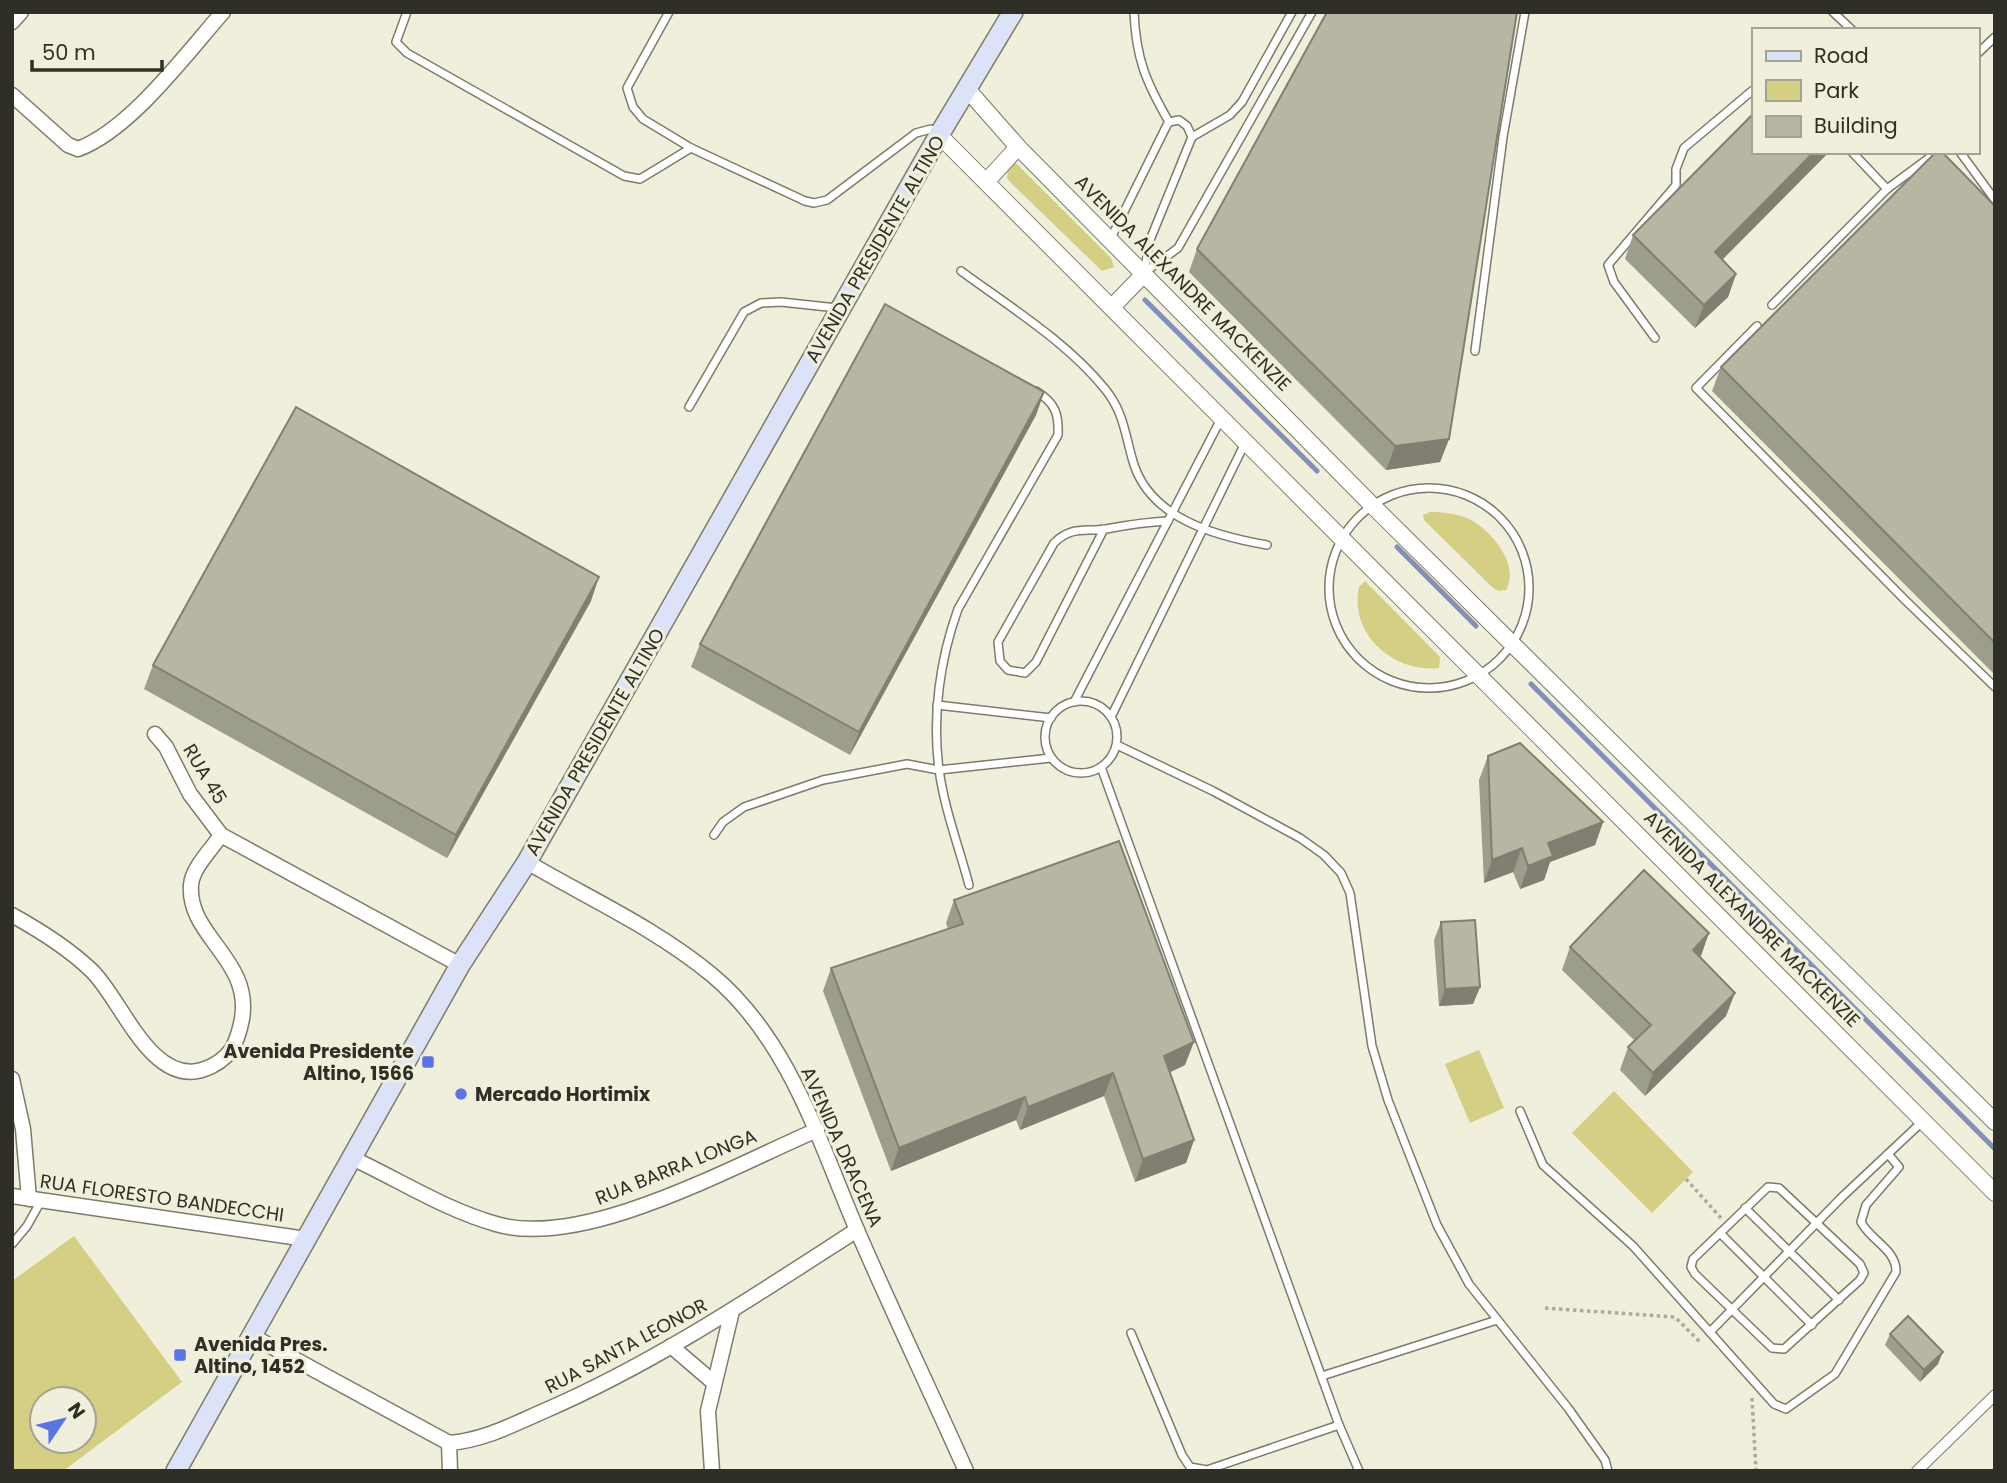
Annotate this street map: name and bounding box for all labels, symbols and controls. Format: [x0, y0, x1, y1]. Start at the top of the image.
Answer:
scale bar [32, 28, 161, 72]
legend [1752, 28, 1979, 154]
text: 50 m [42, 38, 96, 67]
text: Road [1814, 41, 1869, 70]
text: Park [1814, 76, 1859, 105]
text: Building [1814, 111, 1898, 140]
street label: AVENIDA PRESIDENTE ALTINO [799, 130, 951, 368]
street label: AVENIDA ALEXANDRE MACKENZIE [1069, 169, 1297, 397]
street label: AVENIDA PRESIDENTE ALTINO [519, 623, 671, 861]
street label: RUA 45 [176, 739, 234, 809]
street label: AVENIDA ALEXANDRE MACKENZIE [1638, 805, 1866, 1033]
place label: Avenida Presidente Altino, 1566 [223, 1038, 414, 1087]
marker: Avenida Presidente Altino, 1566 [420, 1054, 436, 1070]
street label: AVENIDA DRACENA [794, 1062, 890, 1232]
place label: Mercado Hortimix [475, 1081, 651, 1108]
marker: Mercado Hortimix [453, 1086, 469, 1102]
street label: RUA BARRA LONGA [591, 1122, 761, 1212]
street label: RUA FLORESTO BANDECCHI [38, 1168, 286, 1228]
street label: RUA SANTA LEONOR [540, 1292, 712, 1400]
place label: Avenida Pres. Altino, 1452 [194, 1331, 328, 1380]
marker: Avenida Pres. Altino, 1452 [172, 1347, 188, 1363]
north arrow [28, 1385, 98, 1455]
text: N [61, 1397, 92, 1424]

